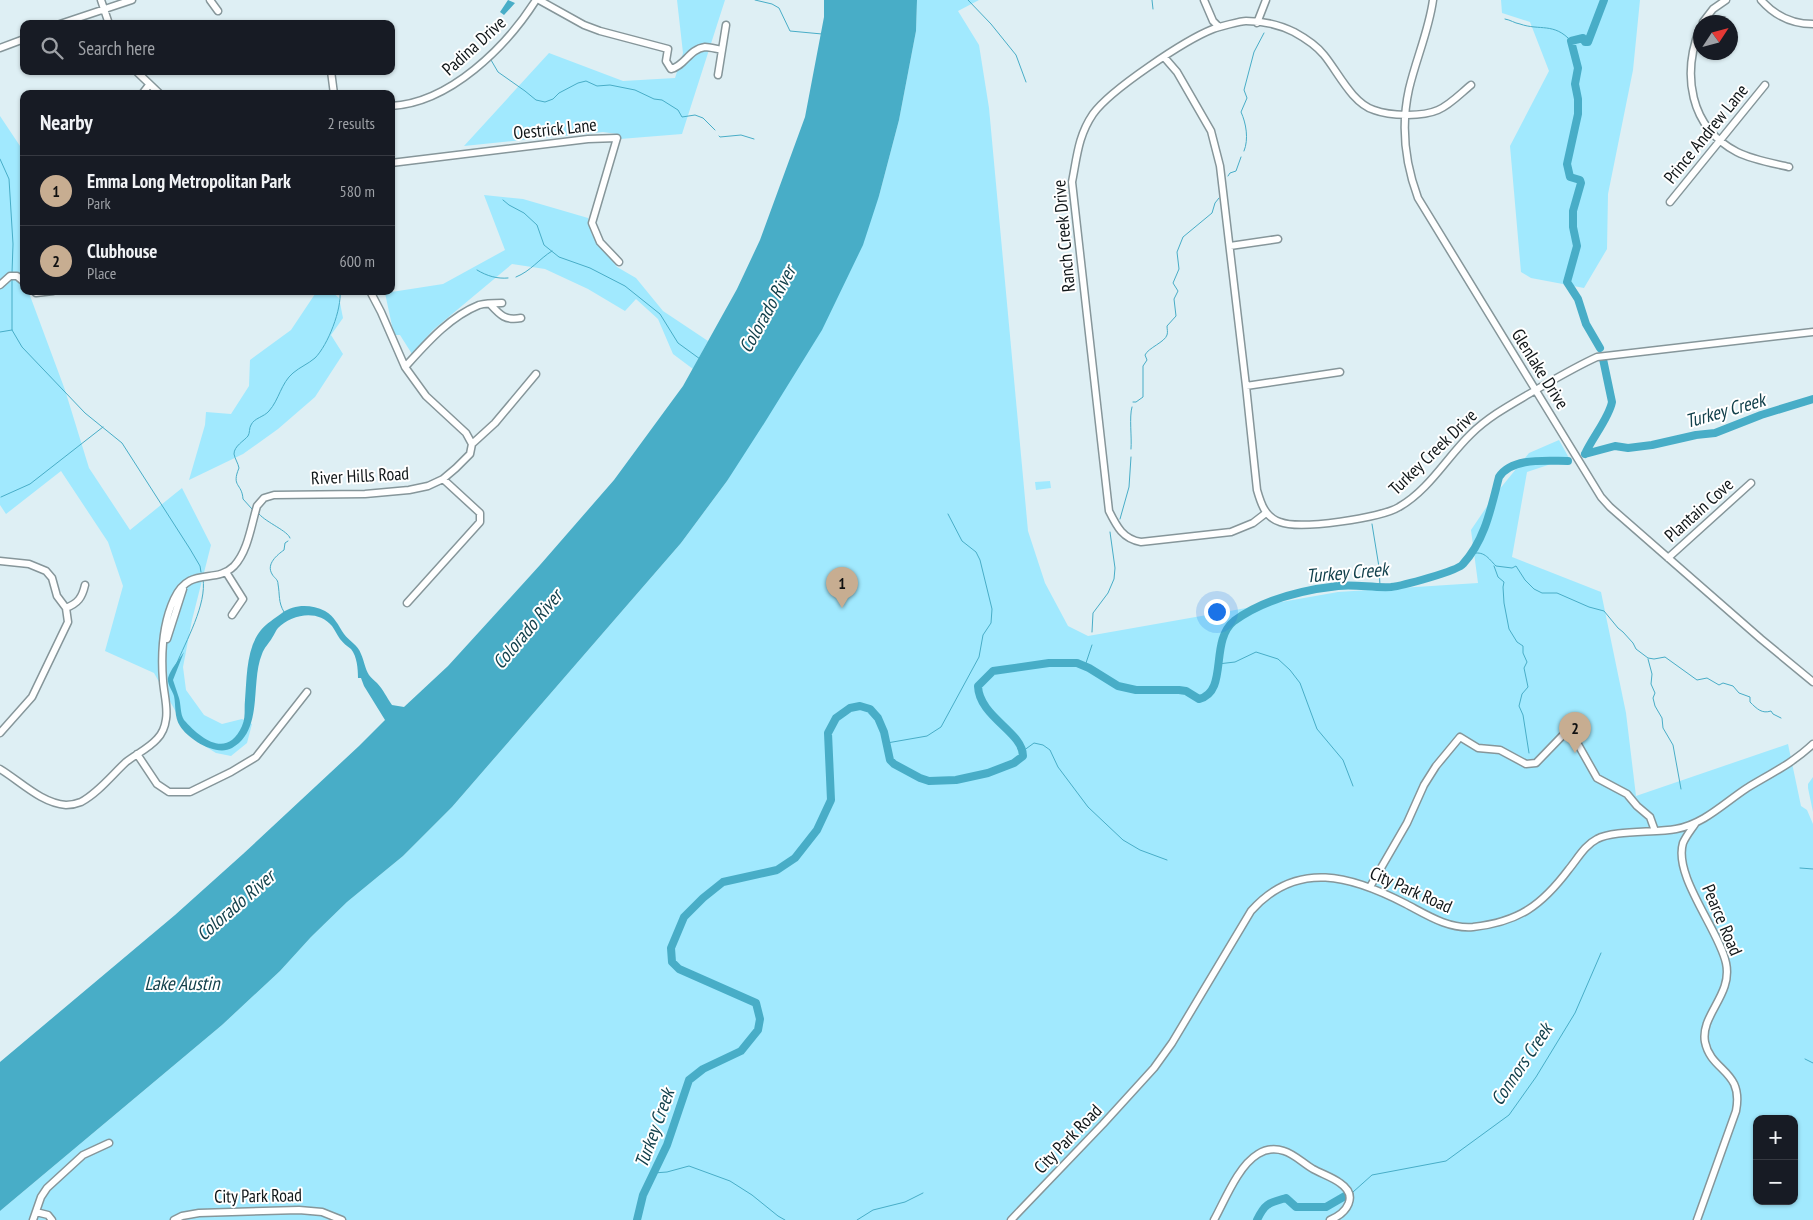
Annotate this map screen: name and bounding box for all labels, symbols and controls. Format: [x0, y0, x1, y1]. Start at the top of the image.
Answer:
street label: Padina Drive [437, 11, 510, 80]
north arrow [1693, 15, 1738, 60]
search box [20, 20, 395, 75]
icon: search [38, 34, 66, 62]
text: Search here [78, 36, 155, 60]
street label: Prince Andrew Lane [1658, 79, 1753, 188]
text: Nearby [40, 109, 93, 136]
text: 2 results [328, 113, 375, 133]
street label: Oestrick Lane [512, 113, 598, 144]
text: Emma Long Metropolitan Park [87, 169, 291, 193]
street label: Ranch Creek Drive [1047, 179, 1080, 293]
text: 1 [52, 181, 60, 201]
text: 580 m [340, 181, 375, 201]
text: Park [87, 193, 111, 213]
text: Clubhouse [87, 239, 157, 263]
text: 2 [52, 251, 60, 271]
text: 600 m [340, 251, 375, 271]
water label: Colorado River [733, 259, 802, 357]
text: Place [87, 263, 116, 283]
street label: Glenlake Drive [1507, 324, 1574, 413]
water label: Turkey Creek [1682, 386, 1770, 433]
street label: Turkey Creek Drive [1384, 404, 1482, 500]
street label: River Hills Road [310, 461, 410, 490]
street label: Plantain Cove [1659, 473, 1738, 547]
water label: Turkey Creek [1305, 556, 1392, 588]
pin: 1 [826, 567, 858, 608]
water label: Colorado River [487, 582, 569, 673]
your location [1204, 599, 1230, 625]
pin: 2 [1559, 712, 1591, 753]
street label: City Park Road [1366, 861, 1456, 918]
water label: Colorado River [191, 863, 281, 946]
street label: Pearce Road [1697, 881, 1748, 959]
water label: Lake Austin [144, 971, 221, 995]
water label: Connors Creek [1485, 1016, 1559, 1109]
water label: Turkey Creek [629, 1083, 680, 1171]
street label: City Park Road [1029, 1099, 1106, 1178]
map controls [1753, 1115, 1798, 1205]
button: + [1753, 1115, 1798, 1160]
button: − [1753, 1160, 1798, 1205]
street label: City Park Road [214, 1183, 302, 1208]

